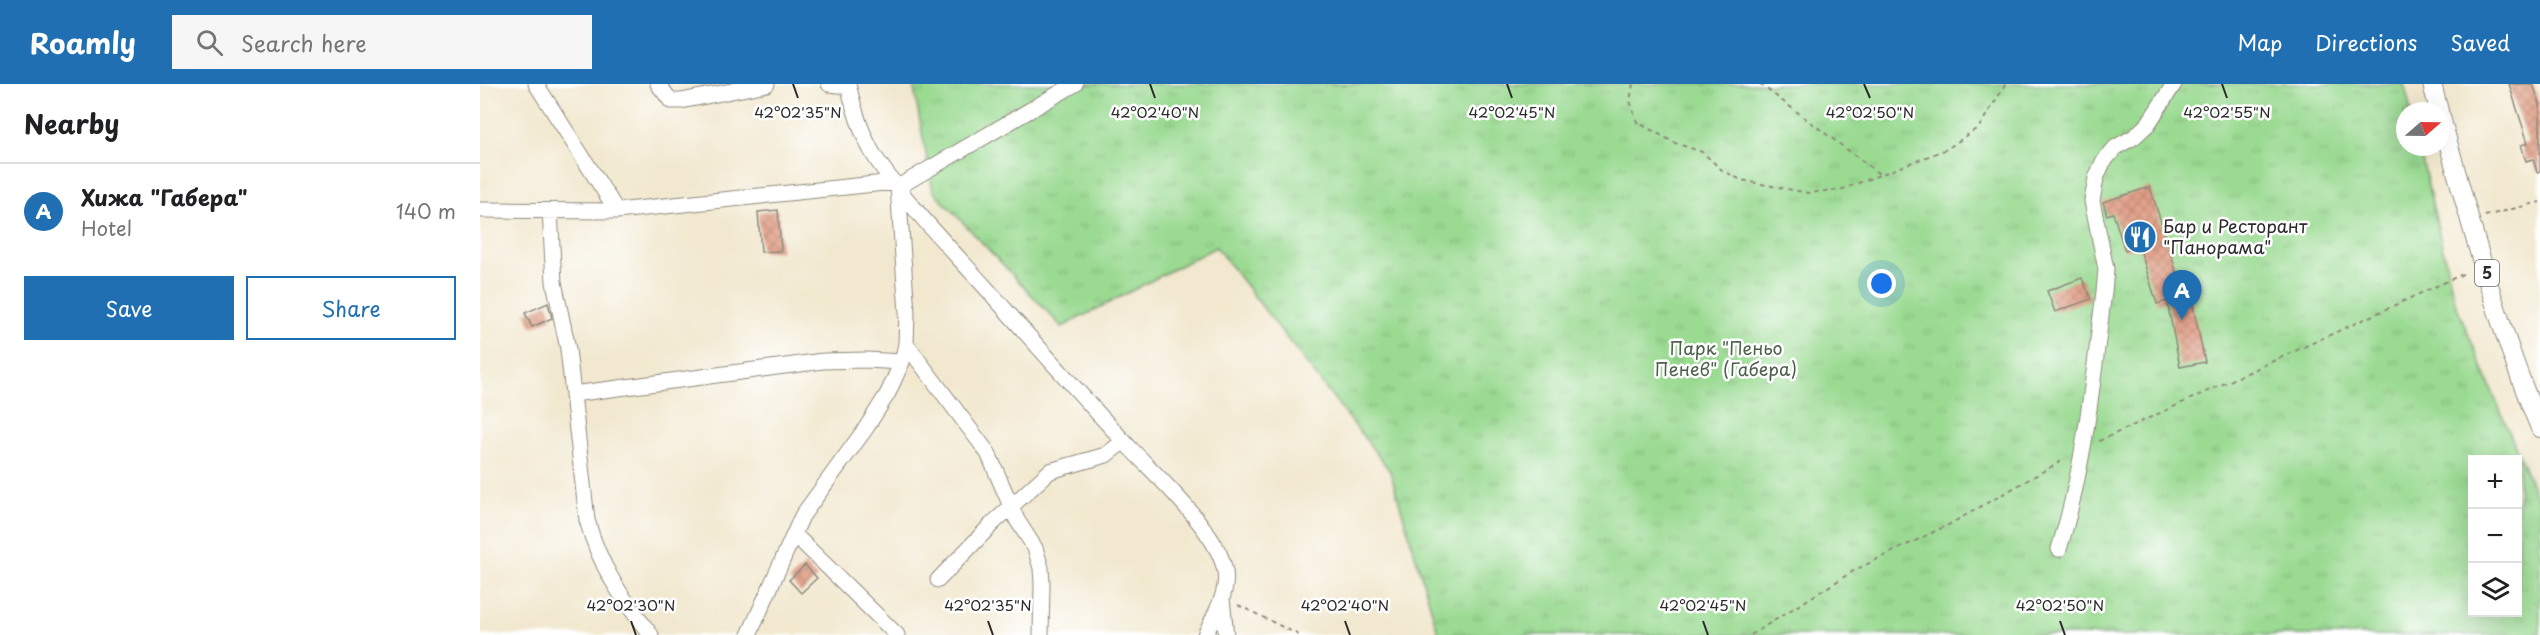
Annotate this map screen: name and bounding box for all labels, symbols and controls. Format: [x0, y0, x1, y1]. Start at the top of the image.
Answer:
search box [172, 15, 592, 69]
text: Roamly [30, 21, 136, 64]
icon: search [193, 26, 226, 59]
text: Search here [241, 26, 367, 59]
text: Map [2237, 26, 2282, 58]
text: Directions [2315, 26, 2417, 58]
text: Saved [2450, 26, 2510, 58]
text: 42°02'35"N [754, 100, 842, 123]
text: 42°02'40"N [1111, 100, 1199, 123]
text: 42°02'45"N [1468, 100, 1556, 123]
text: 42°02'50"N [1826, 100, 1914, 123]
text: 42°02'55"N [2183, 100, 2271, 123]
north arrow [2396, 102, 2450, 156]
text: Nearby [24, 104, 119, 143]
text: Хижа "Габера" [81, 180, 248, 213]
text: A [36, 196, 51, 226]
text: 140 m [396, 196, 456, 226]
place label: Бар и Ресторант "Панорама" [2163, 212, 2308, 260]
text: Hotel [81, 213, 132, 243]
restaurant icon: Бар и Ресторант "Панорама" [2122, 219, 2158, 255]
road number: 5 [2475, 260, 2499, 286]
your location [1867, 269, 1896, 298]
pin: A [2162, 270, 2202, 320]
button: Save [24, 276, 234, 340]
button: Share [246, 276, 456, 340]
park label: Парк "Пеньо Пенев" (Габера) [1655, 334, 1797, 382]
map controls [2468, 455, 2522, 617]
button: + [2468, 455, 2522, 509]
button: − [2468, 509, 2522, 563]
button: layers [2468, 563, 2522, 617]
text: 42°02'30"N [587, 593, 675, 616]
text: 42°02'35"N [944, 593, 1032, 616]
text: 42°02'40"N [1301, 593, 1389, 616]
text: 42°02'45"N [1659, 593, 1747, 616]
text: 42°02'50"N [2016, 593, 2104, 616]

